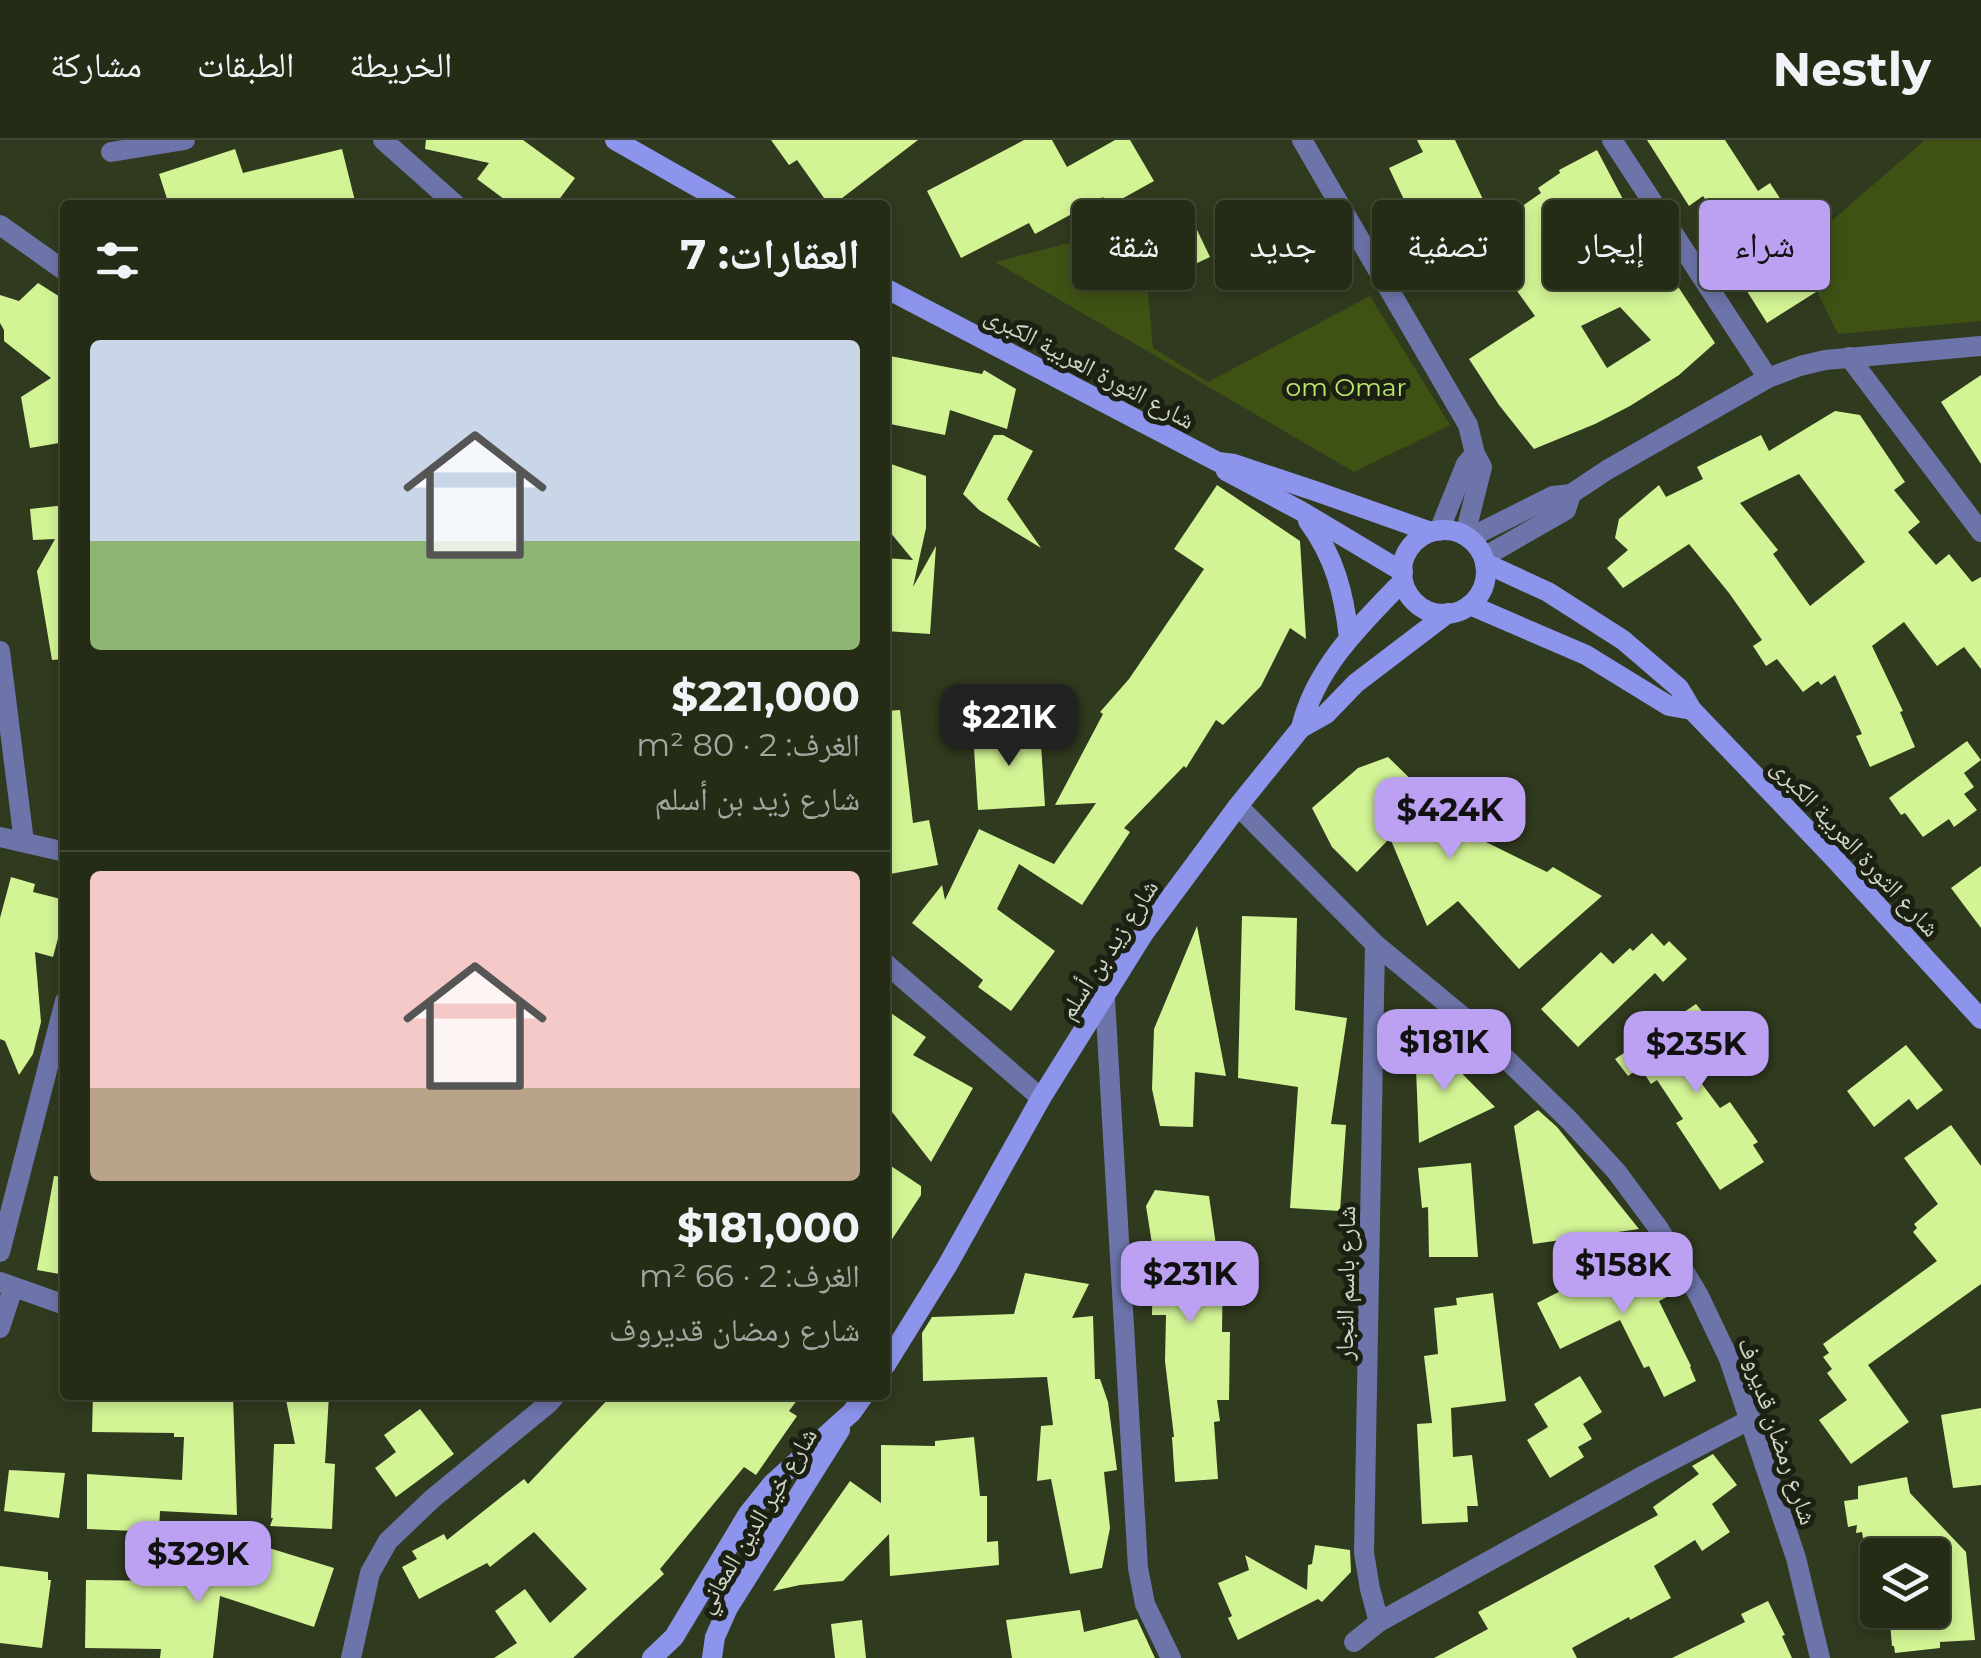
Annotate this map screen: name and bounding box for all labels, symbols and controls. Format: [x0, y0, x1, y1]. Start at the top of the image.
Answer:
text: Nestly [1772, 40, 1931, 98]
text: مشاركة [50, 43, 142, 86]
text: الطبقات [197, 43, 294, 86]
text: الخريطة [349, 43, 452, 86]
chip: شقة [1072, 200, 1195, 290]
chip: جديد [1215, 200, 1352, 290]
chip: تصفية [1372, 200, 1523, 290]
chip: إيجار [1543, 200, 1679, 290]
chip: شراء [1699, 200, 1830, 290]
text: العقارات: 7 [680, 228, 860, 280]
icon: filters [90, 233, 145, 288]
street label: شارع الثورة العربية الكبرى [979, 299, 1200, 436]
park label: om Omar [1285, 372, 1407, 402]
icon: home [385, 405, 565, 585]
text: $221,000 [671, 670, 860, 722]
pin: $221K [939, 684, 1079, 769]
text: $221K [962, 697, 1056, 736]
text: الغرف: 2 · 80 m² [636, 725, 860, 764]
street label: شارع الثورة العربية الكبرى [1765, 751, 1947, 943]
pin: $424K [1380, 777, 1520, 862]
text: شارع زيد بن أسلم [655, 779, 860, 818]
text: $424K [1396, 790, 1504, 829]
street label: شارع زيد بن أسلم [1052, 874, 1166, 1026]
icon: home [385, 936, 565, 1116]
pin: $181K [1374, 1009, 1514, 1094]
pin: $235K [1626, 1011, 1766, 1096]
text: $181K [1399, 1022, 1489, 1061]
text: $235K [1646, 1024, 1746, 1063]
text: $181,000 [677, 1201, 860, 1253]
street label: شارع باسم النجار [1329, 1205, 1363, 1362]
pin: $158K [1553, 1232, 1693, 1317]
pin: $231K [1120, 1241, 1260, 1326]
text: $158K [1575, 1245, 1671, 1284]
text: $231K [1143, 1254, 1237, 1293]
text: الغرف: 2 · 66 m² [639, 1256, 860, 1295]
text: شارع رمضان قديروف [609, 1310, 860, 1349]
street label: شارع رمضان قديروف [1731, 1333, 1824, 1529]
street label: شارع خير الدين المعاني [689, 1422, 828, 1621]
pin: $329K [128, 1521, 268, 1606]
text: $329K [147, 1534, 249, 1573]
map controls [1860, 1538, 1950, 1628]
button: layers [1860, 1538, 1950, 1628]

